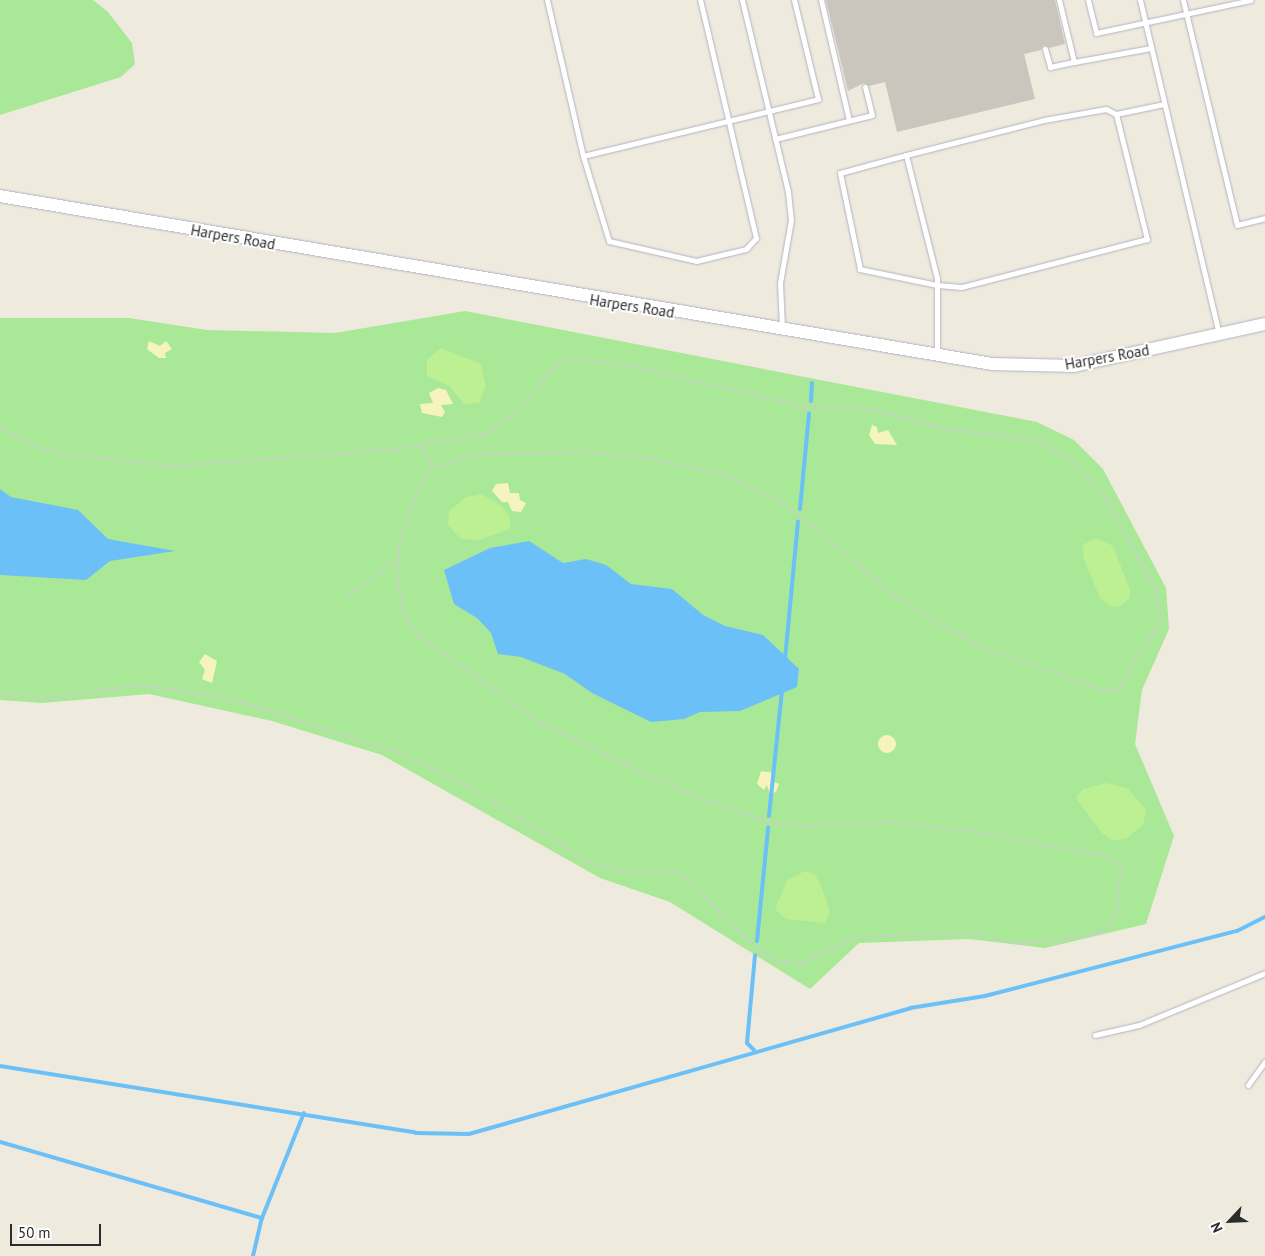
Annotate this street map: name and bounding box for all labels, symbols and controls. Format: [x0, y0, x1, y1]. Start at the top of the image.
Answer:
street label: Harpers Road [189, 221, 277, 253]
street label: Harpers Road [588, 290, 676, 322]
street label: Harpers Road [1063, 341, 1151, 373]
north arrow [1205, 1196, 1255, 1246]
scale bar [12, 1214, 104, 1246]
text: N [1206, 1219, 1227, 1235]
text: 50 m [18, 1223, 51, 1242]

